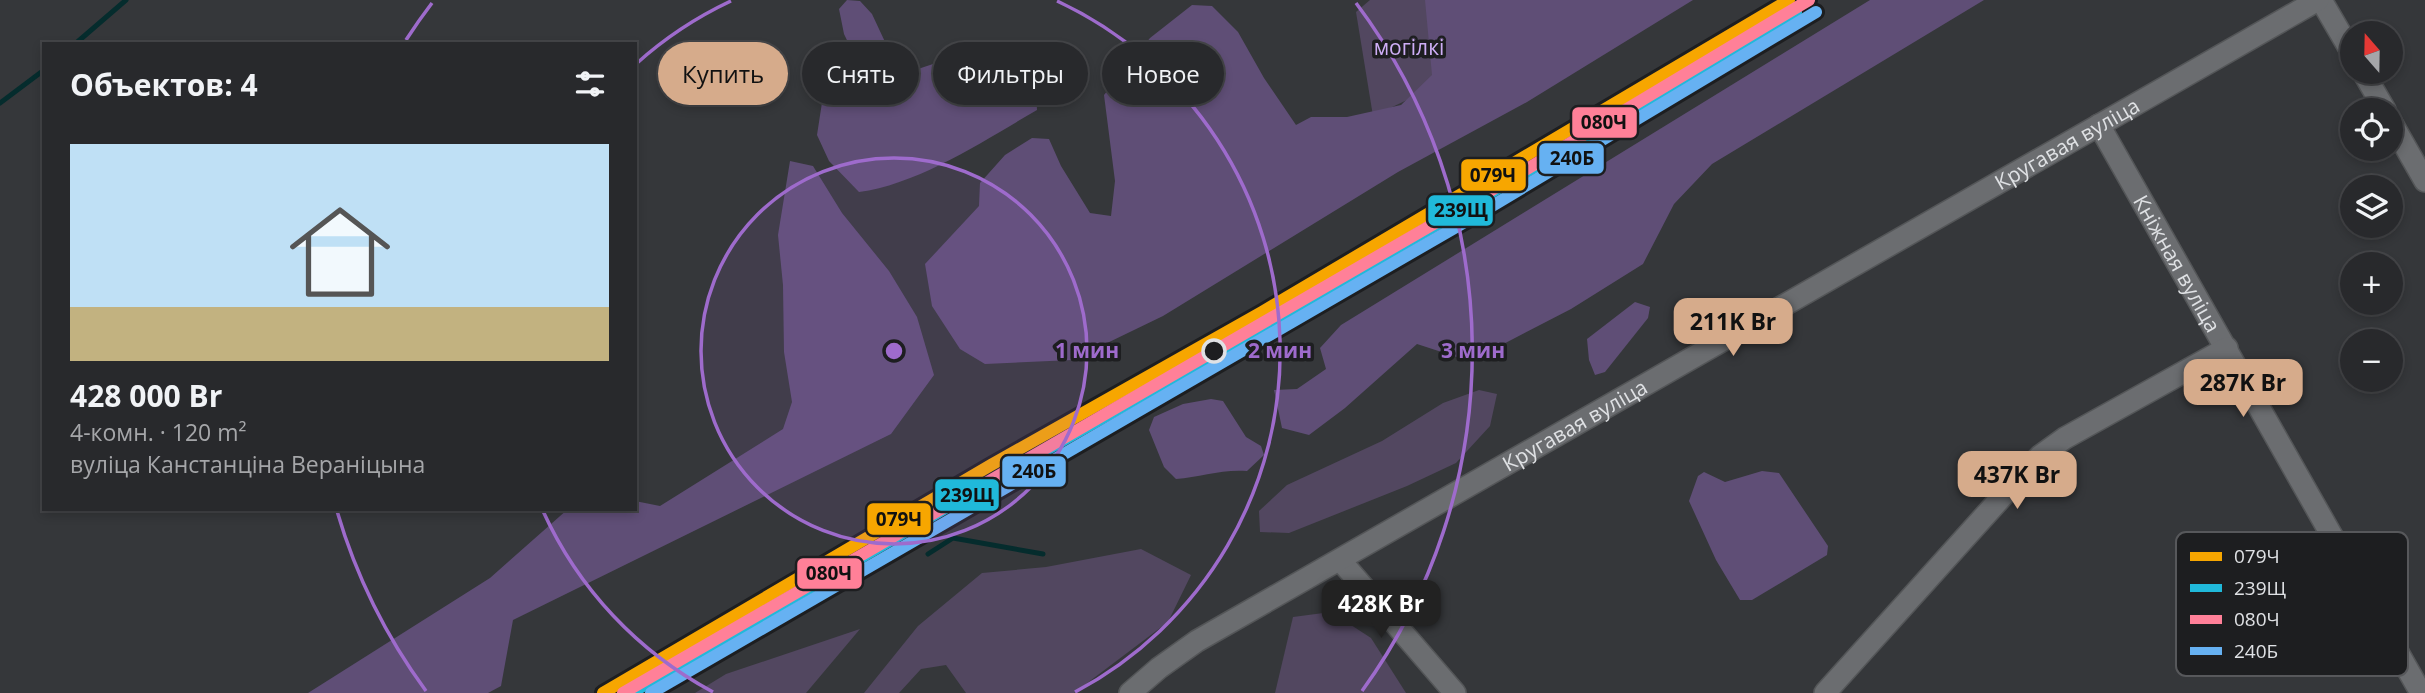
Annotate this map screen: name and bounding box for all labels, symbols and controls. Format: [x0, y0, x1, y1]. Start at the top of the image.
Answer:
north arrow [2340, 21, 2403, 84]
map controls [2340, 21, 2403, 392]
park label: могілкі [1374, 33, 1444, 61]
chip: Купить [658, 42, 788, 105]
chip: Снять [802, 42, 919, 105]
chip: Фильтры [933, 42, 1088, 105]
chip: Новое [1102, 42, 1224, 105]
text: Объектов: 4 [70, 64, 258, 105]
icon: filters [571, 65, 609, 103]
street label: Кругавая вуліца [1989, 91, 2144, 196]
button: locate [2340, 98, 2403, 161]
line badge: 080Ч [1571, 106, 1638, 139]
text: 080Ч [1581, 109, 1627, 135]
line badge: 240Б [1538, 142, 1605, 175]
text: 240Б [1550, 145, 1594, 171]
line badge: 079Ч [1460, 158, 1527, 192]
text: 079Ч [1470, 162, 1516, 188]
button: layers [2340, 175, 2403, 238]
icon: home [277, 189, 403, 315]
street label: Кніжная вуліца [2127, 190, 2227, 337]
line badge: 239Щ [1427, 194, 1494, 227]
text: 239Щ [1434, 197, 1488, 223]
button: + [2340, 252, 2403, 315]
pin: 211K Br [1668, 298, 1798, 358]
text: 211K Br [1690, 305, 1776, 337]
button: − [2340, 329, 2403, 392]
text: 1 мин [1055, 336, 1119, 364]
text: 2 мин [1248, 336, 1312, 364]
text: 3 мин [1441, 336, 1505, 364]
centre of rings [882, 339, 906, 363]
unlabelled marker [1202, 339, 1226, 363]
pin: 287K Br [2178, 360, 2308, 419]
text: 287K Br [2200, 366, 2286, 398]
street label: Кругавая вуліца [1497, 373, 1652, 478]
text: 428 000 Br [70, 375, 222, 416]
text: 4-комн. · 120 m² [70, 416, 246, 448]
text: вуліца Канстанціна Вераніцына [70, 448, 425, 480]
pin: 437K Br [1952, 452, 2082, 511]
line badge: 240Б [1001, 455, 1067, 488]
text: 240Б [1012, 458, 1056, 484]
text: 437K Br [1974, 458, 2060, 490]
line badge: 239Щ [934, 478, 1000, 512]
text: 239Щ [940, 482, 994, 508]
line badge: 079Ч [866, 502, 932, 536]
text: 079Ч [876, 506, 922, 532]
legend [2176, 532, 2408, 676]
text: 079Ч [2234, 543, 2280, 569]
line badge: 080Ч [796, 557, 863, 590]
text: 080Ч [806, 560, 852, 586]
text: 239Щ [2234, 575, 2287, 601]
pin: 428K Br [1316, 580, 1446, 640]
text: 428K Br [1338, 587, 1424, 619]
text: 080Ч [2234, 606, 2280, 632]
text: 240Б [2234, 638, 2278, 664]

